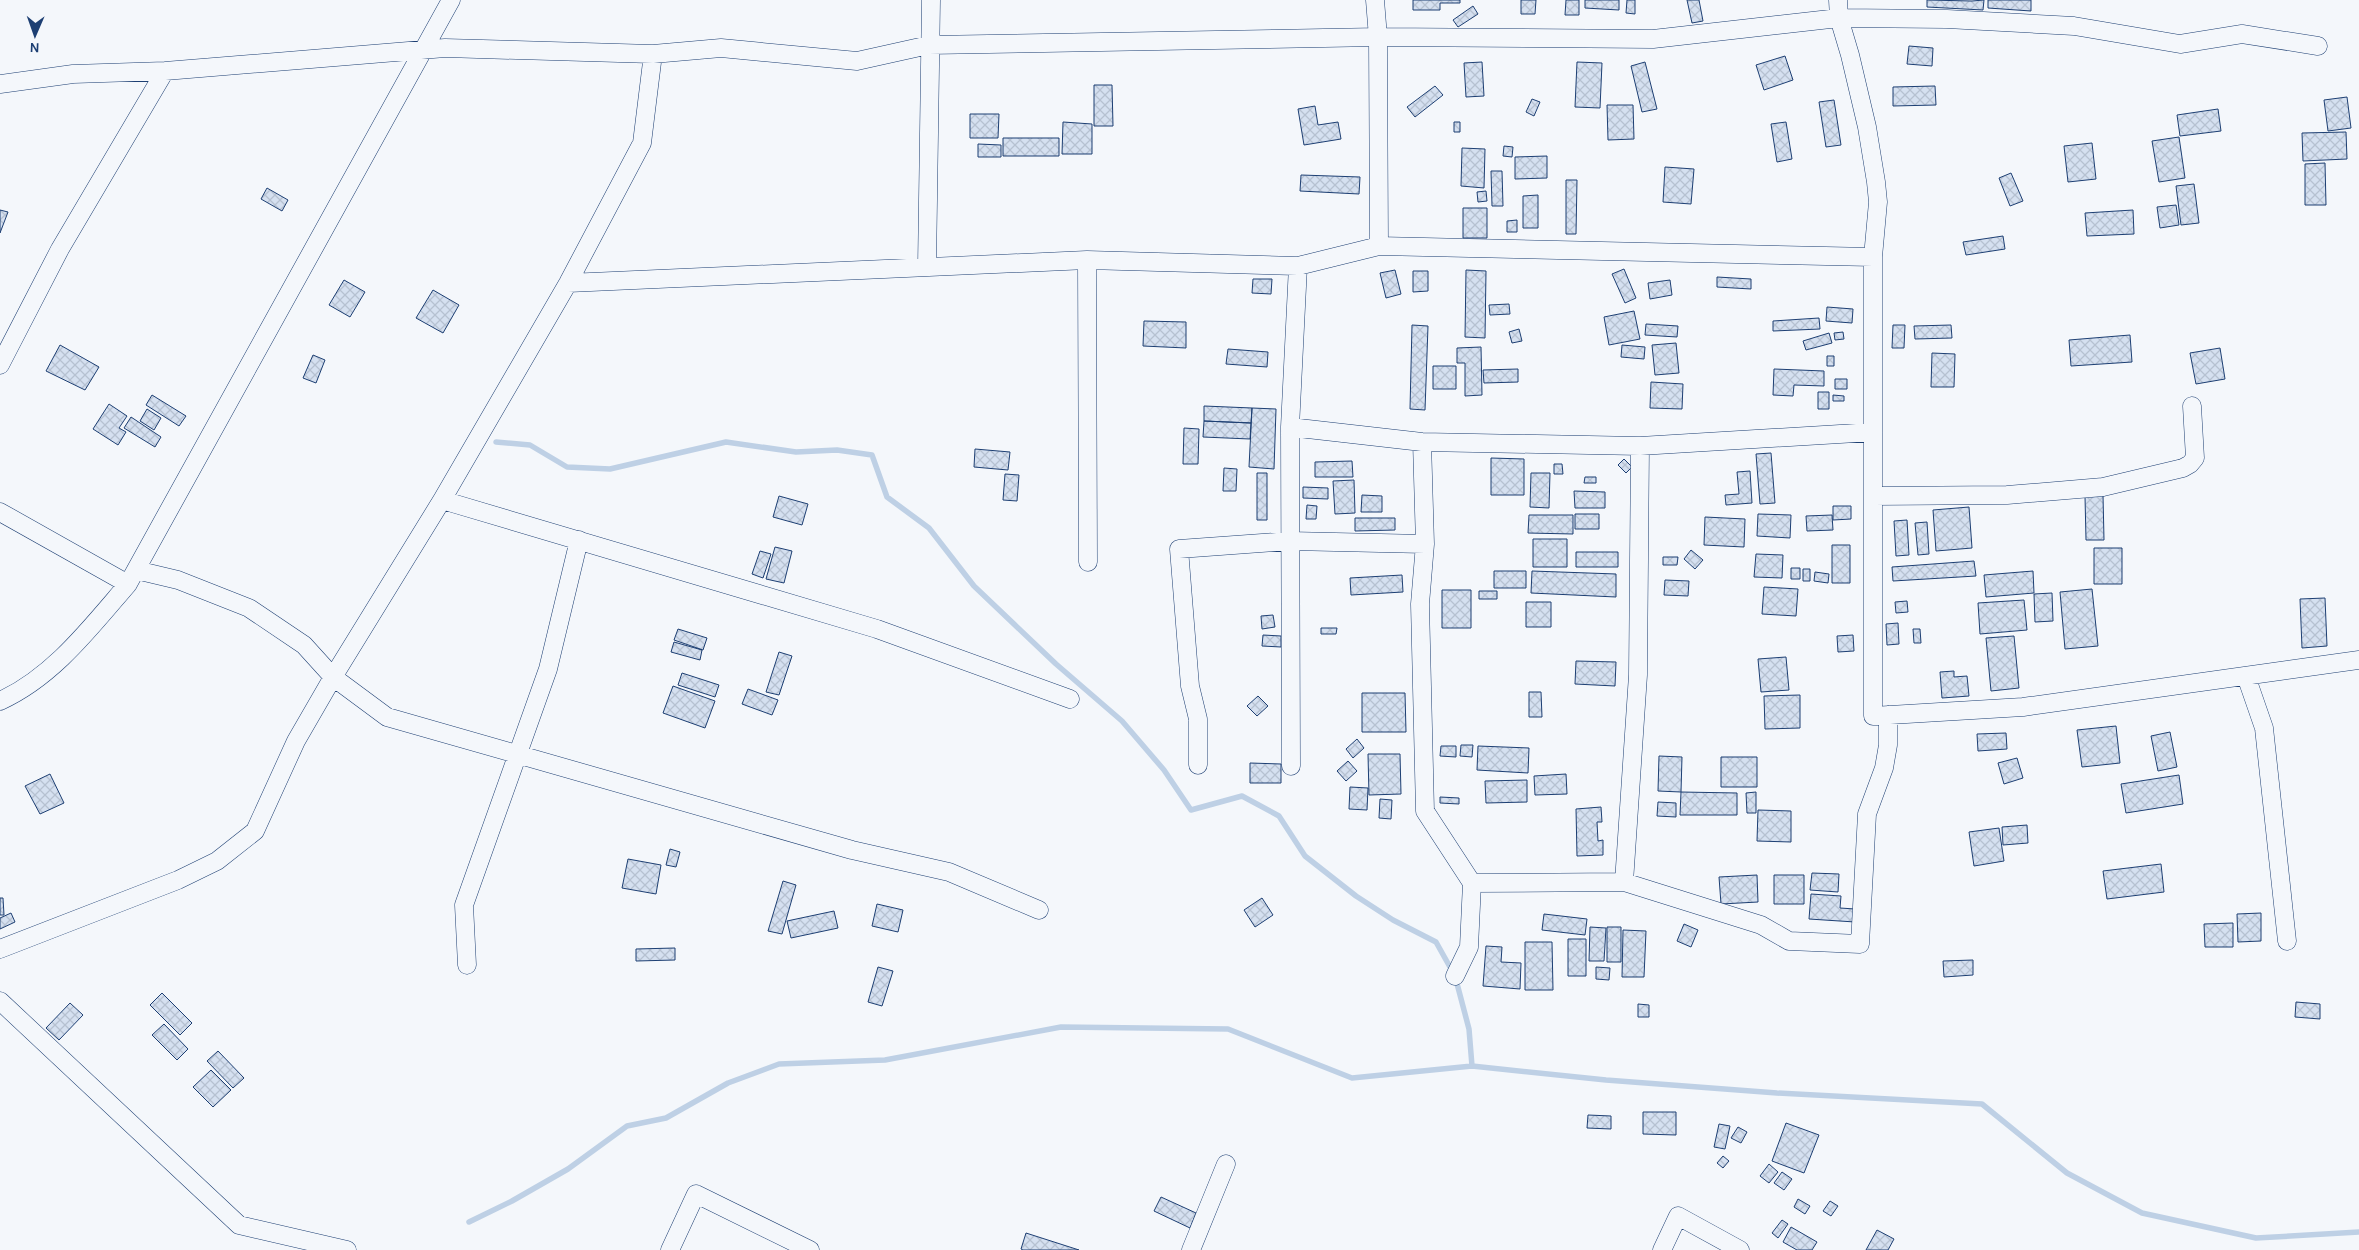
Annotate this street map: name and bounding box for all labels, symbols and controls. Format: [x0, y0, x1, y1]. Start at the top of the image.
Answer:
north arrow [10, 10, 60, 60]
text: N [29, 39, 40, 56]

